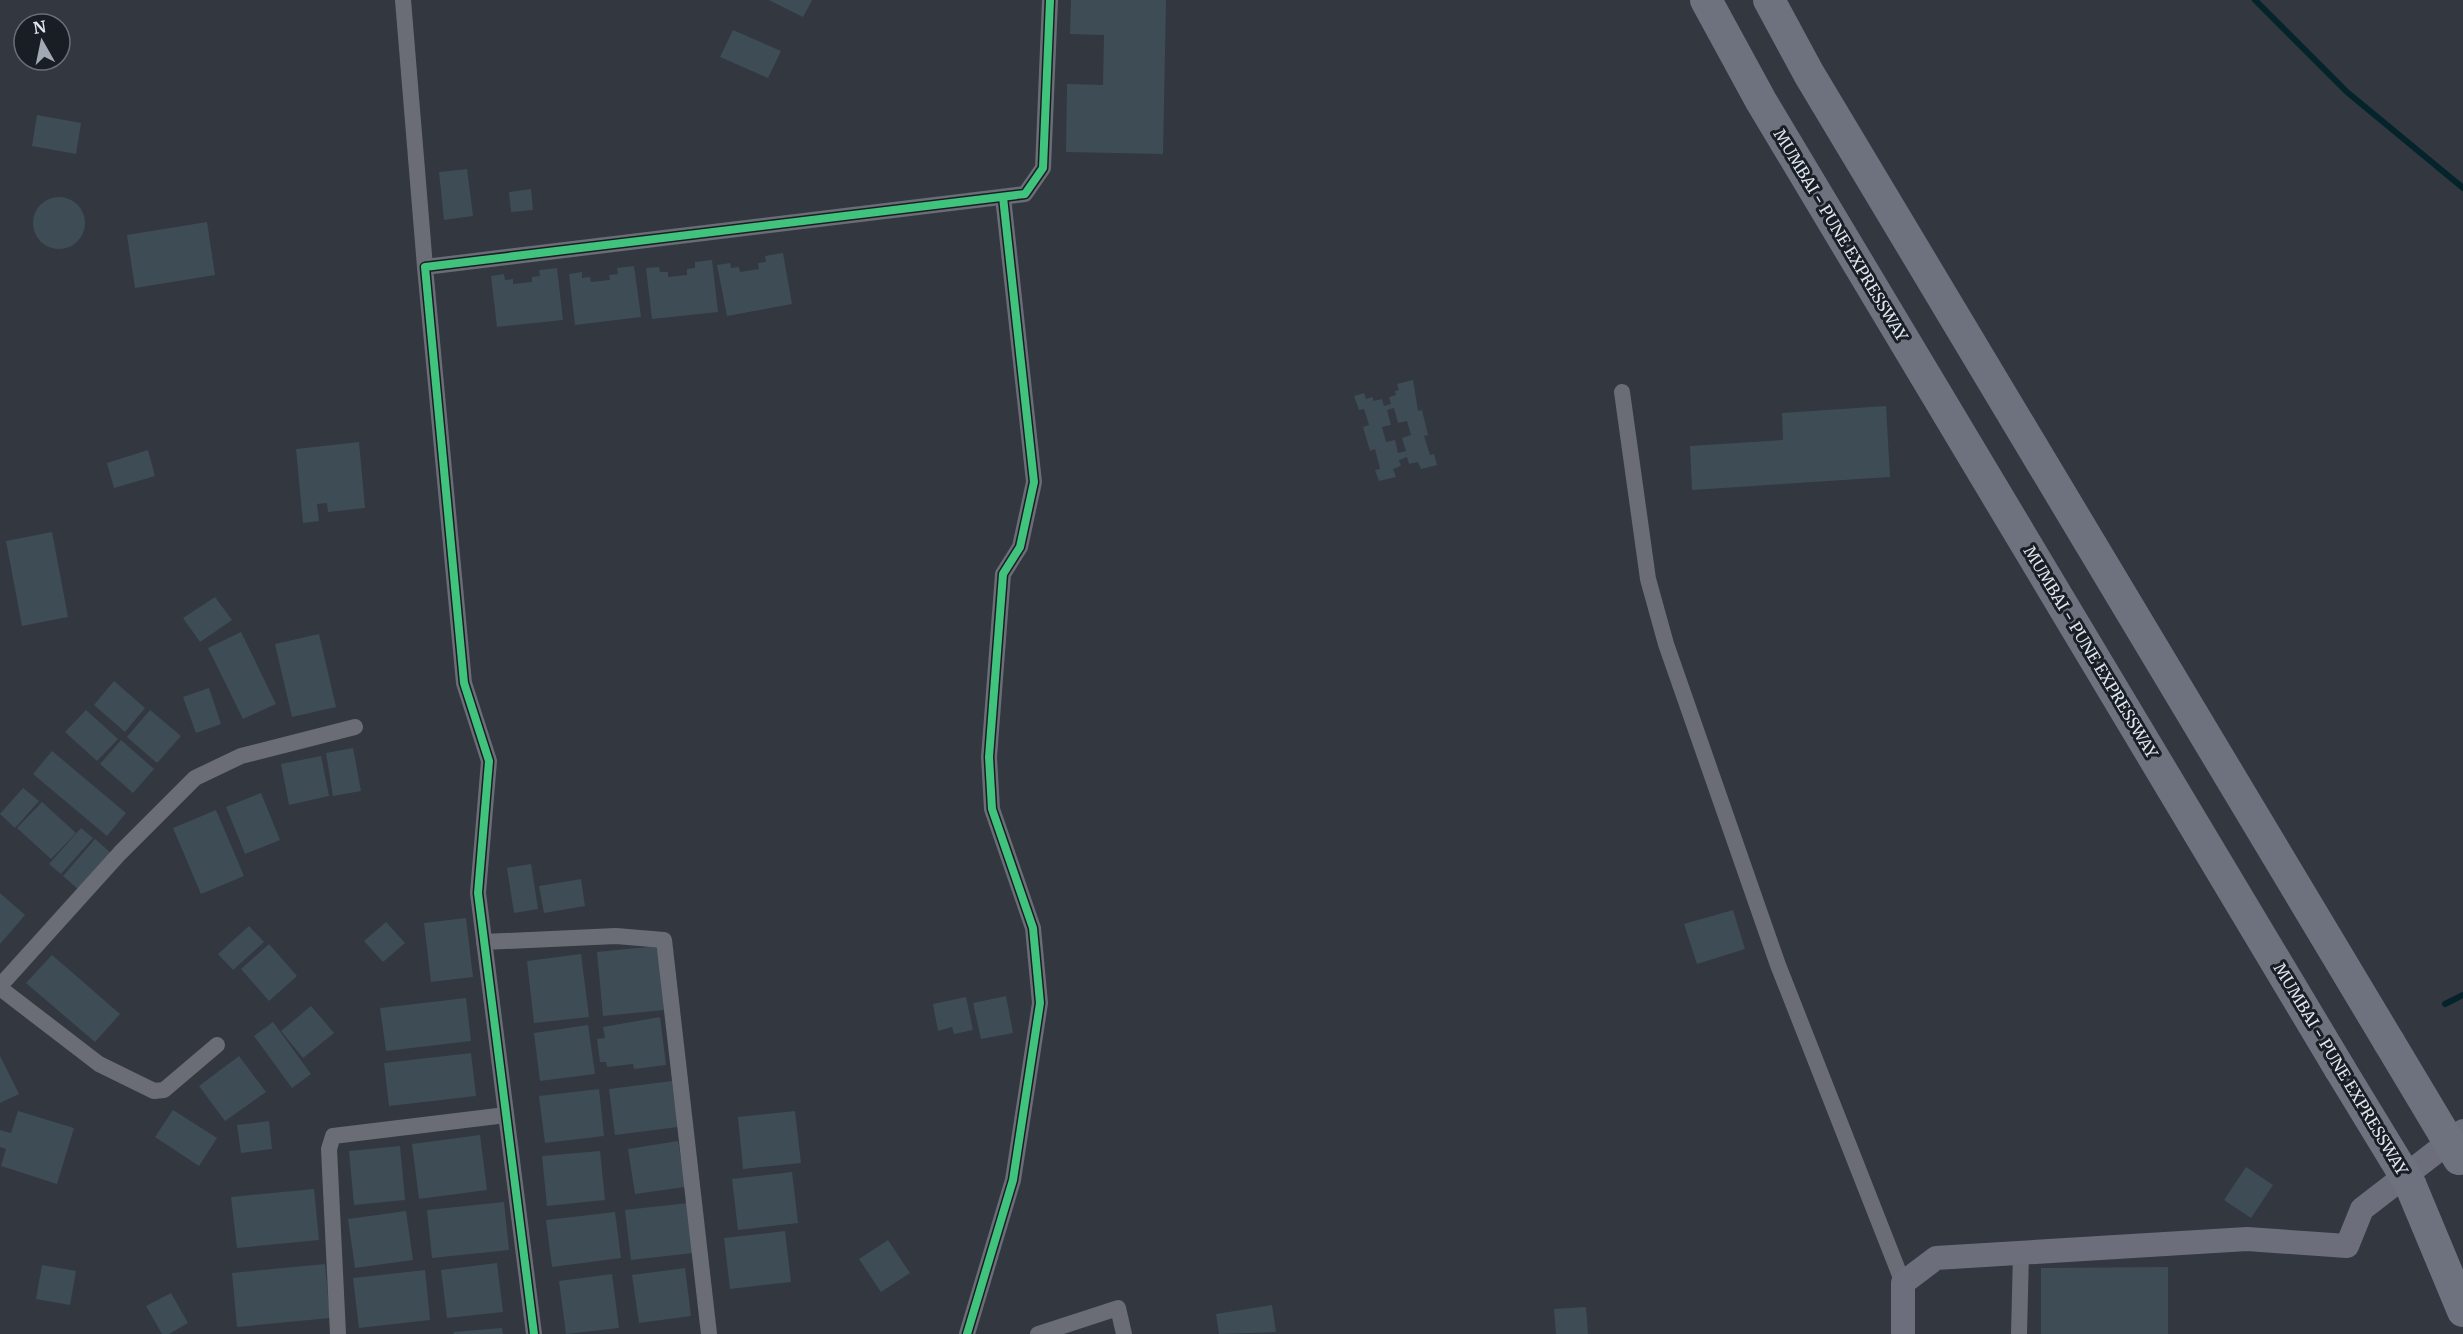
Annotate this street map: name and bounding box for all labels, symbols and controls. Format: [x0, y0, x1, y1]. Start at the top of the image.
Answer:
north arrow [12, 12, 72, 72]
text: N [32, 16, 48, 38]
street label: MUMBAI - PUNE EXPRESSWAY [1770, 125, 1913, 345]
street label: MUMBAI - PUNE EXPRESSWAY [2020, 542, 2163, 762]
street label: MUMBAI - PUNE EXPRESSWAY [2270, 959, 2413, 1179]

